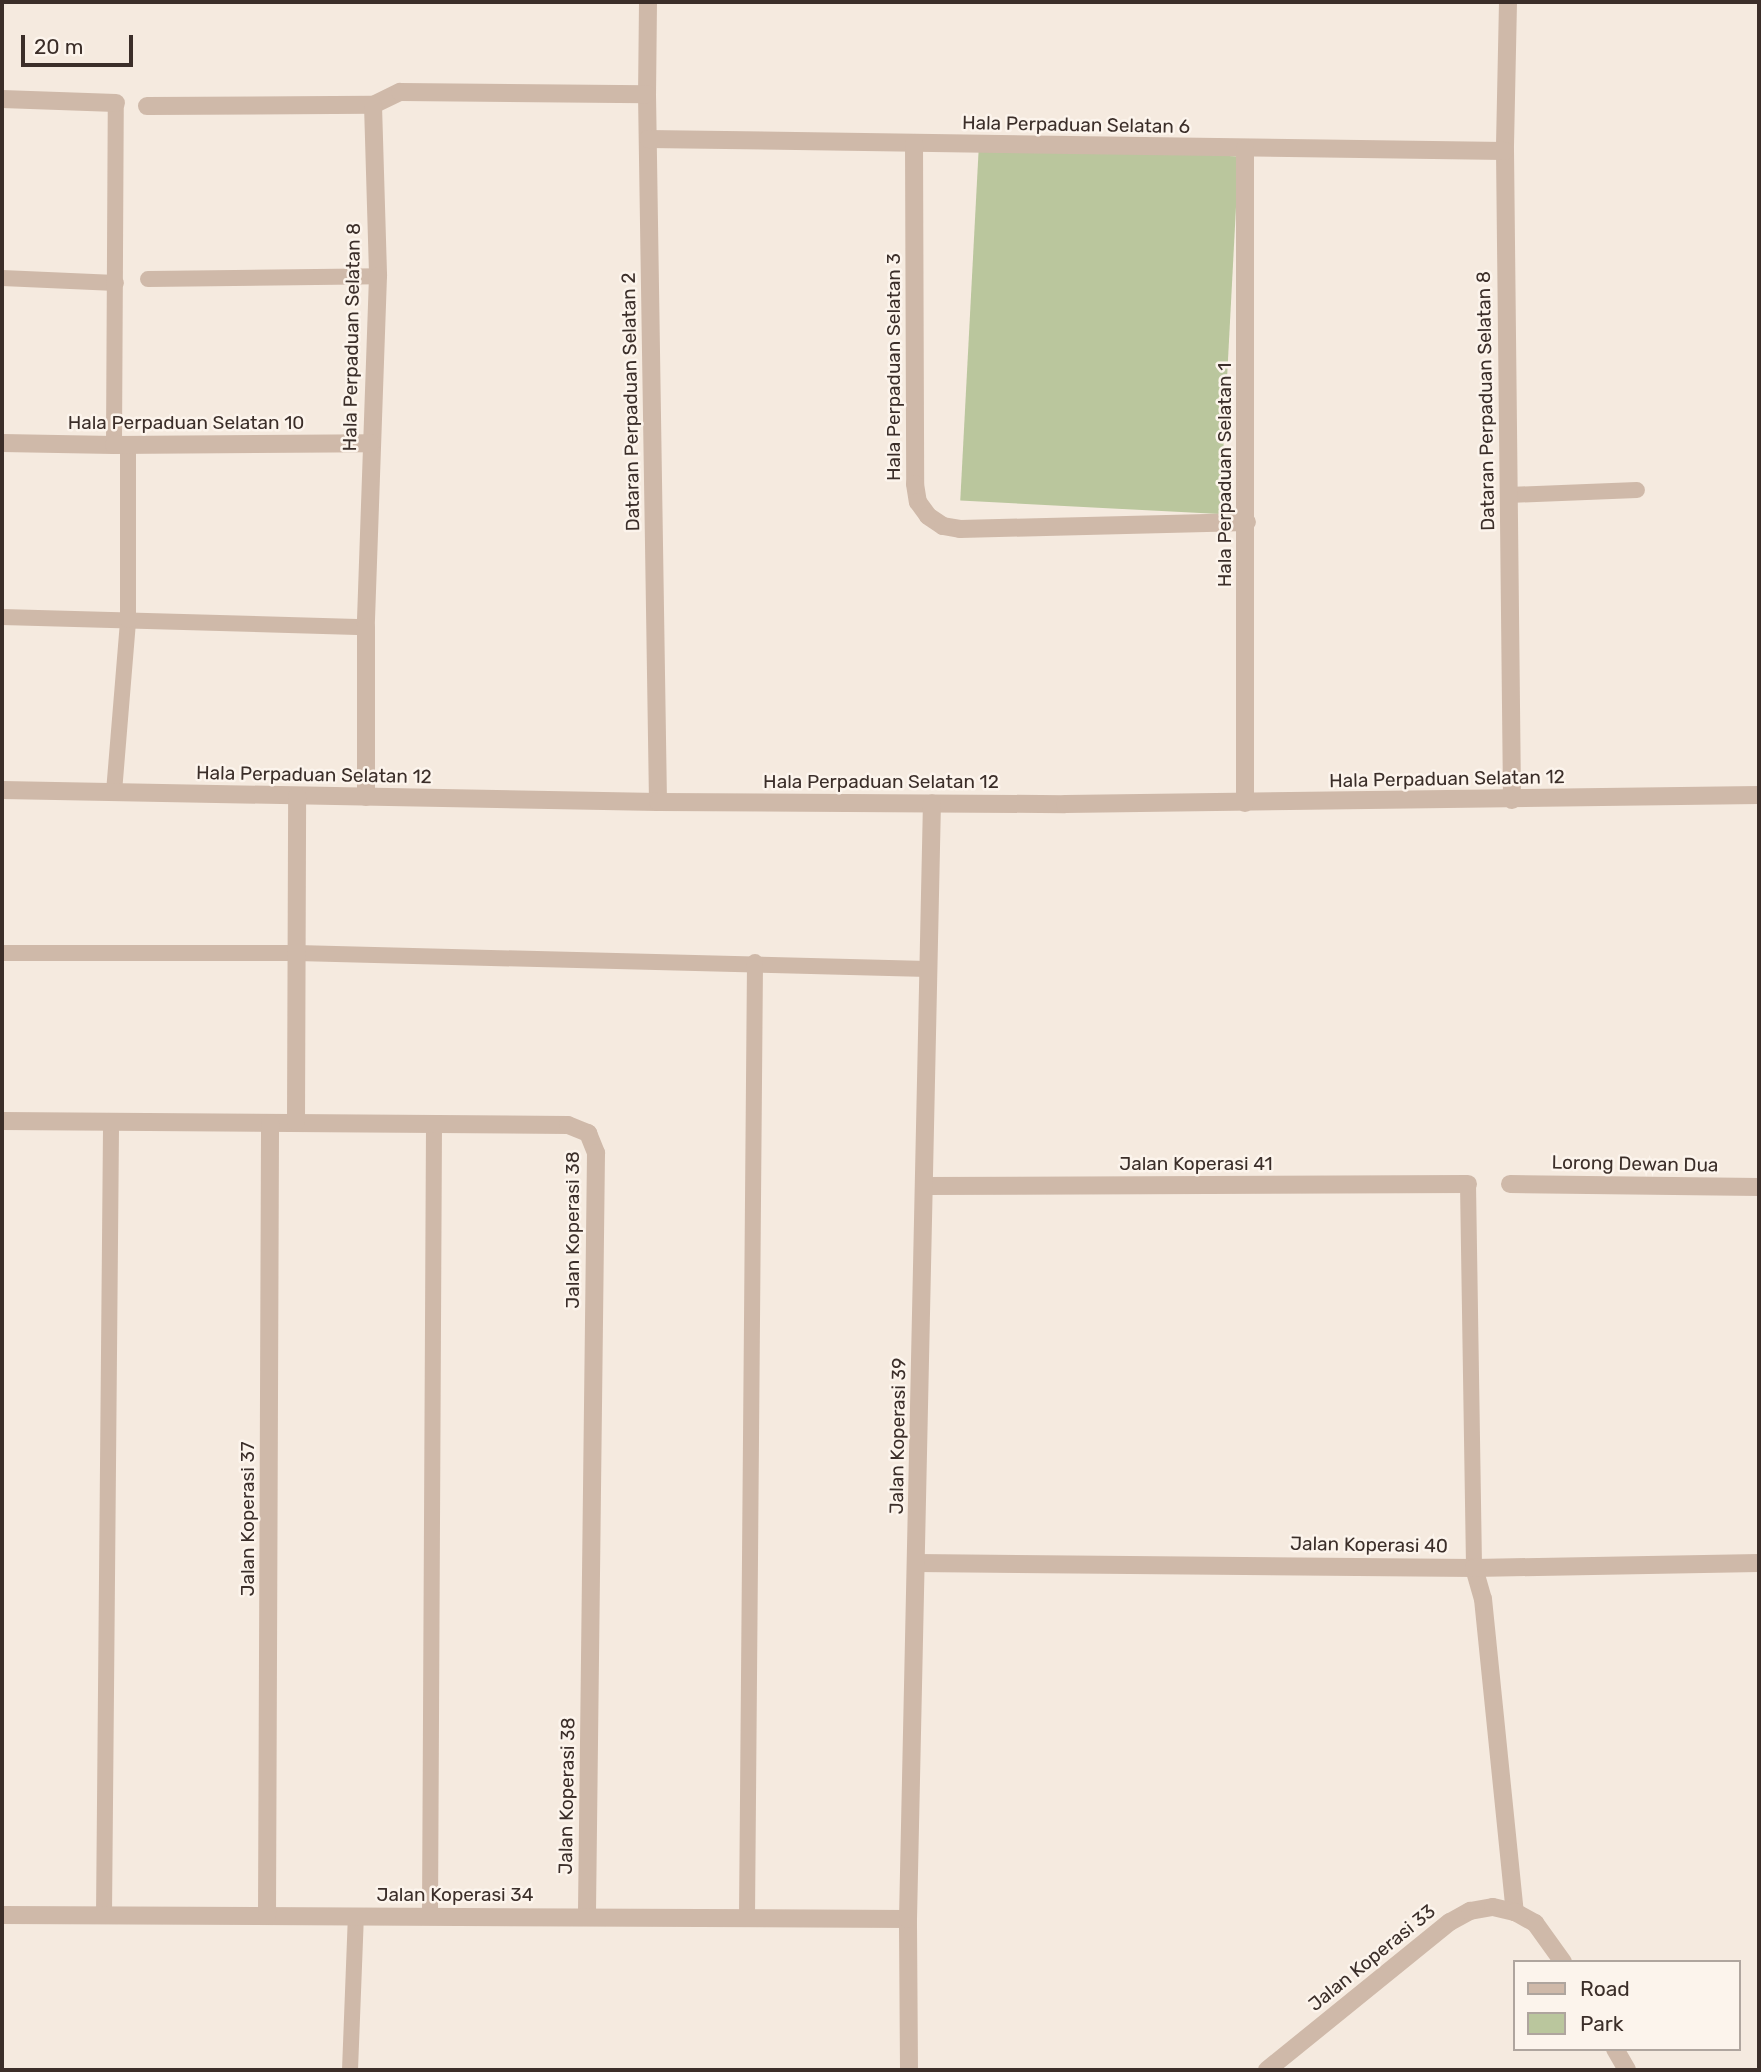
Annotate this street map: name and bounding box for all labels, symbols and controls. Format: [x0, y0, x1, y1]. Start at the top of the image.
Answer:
scale bar [24, 21, 136, 65]
text: 20 m [34, 34, 83, 59]
street label: Hala Perpaduan Selatan 6 [962, 112, 1190, 138]
street label: Hala Perpaduan Selatan 8 [339, 223, 365, 451]
street label: Hala Perpaduan Selatan 3 [883, 253, 905, 481]
street label: Dataran Perpaduan Selatan 8 [1472, 271, 1500, 531]
street label: Dataran Perpaduan Selatan 2 [617, 272, 645, 532]
street label: Hala Perpaduan Selatan 1 [1214, 363, 1236, 587]
street label: Hala Perpaduan Selatan 10 [68, 412, 304, 434]
street label: Hala Perpaduan Selatan 12 [196, 762, 432, 788]
street label: Hala Perpaduan Selatan 12 [1329, 766, 1565, 792]
street label: Hala Perpaduan Selatan 12 [763, 771, 999, 793]
street label: Jalan Koperasi 38 [562, 1151, 584, 1309]
street label: Lorong Dewan Dua [1551, 1151, 1719, 1177]
street label: Jalan Koperasi 41 [1119, 1153, 1273, 1175]
street label: Jalan Koperasi 39 [885, 1357, 911, 1515]
street label: Jalan Koperasi 37 [237, 1441, 259, 1597]
street label: Jalan Koperasi 40 [1290, 1532, 1448, 1558]
street label: Jalan Koperasi 38 [554, 1717, 580, 1875]
street label: Jalan Koperasi 34 [376, 1884, 534, 1906]
street label: Jalan Koperasi 33 [1304, 1900, 1440, 2016]
legend [1512, 1960, 1740, 2051]
text: Road [1580, 1976, 1630, 2001]
text: Park [1580, 2011, 1624, 2036]

